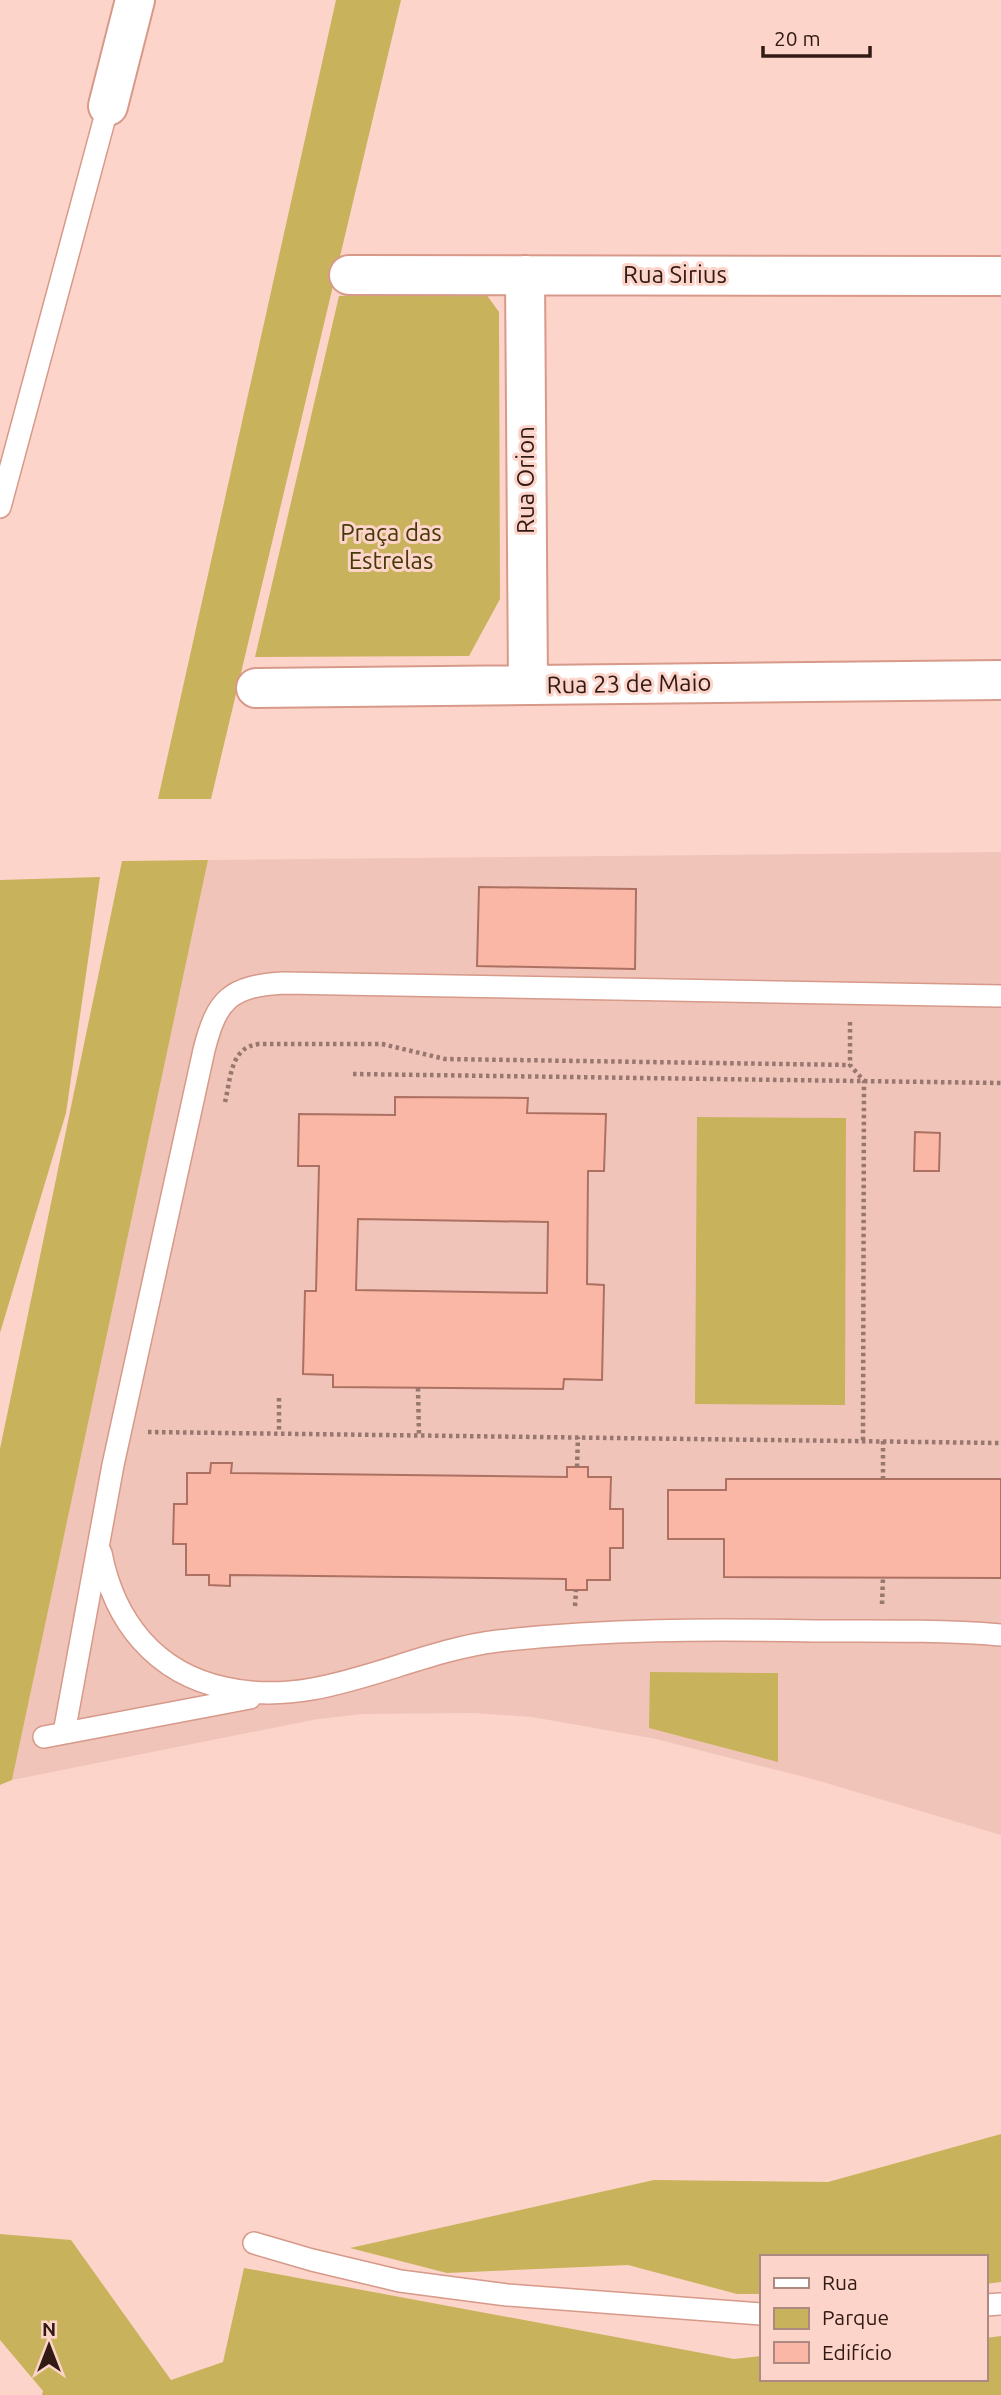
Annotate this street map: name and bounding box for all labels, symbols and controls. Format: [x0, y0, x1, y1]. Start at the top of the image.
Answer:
scale bar [763, 14, 870, 58]
text: 20 m [774, 26, 821, 50]
street label: Rua Sirius [623, 261, 727, 288]
street label: Rua Orion [512, 426, 539, 534]
park label: Praça das Estrelas [340, 519, 442, 574]
street label: Rua 23 de Maio [546, 669, 712, 698]
legend [760, 2255, 987, 2381]
text: Rua [822, 2270, 858, 2294]
text: Parque [822, 2305, 889, 2329]
north arrow [14, 2311, 84, 2381]
text: N [42, 2318, 56, 2340]
text: Edifício [822, 2340, 892, 2364]

